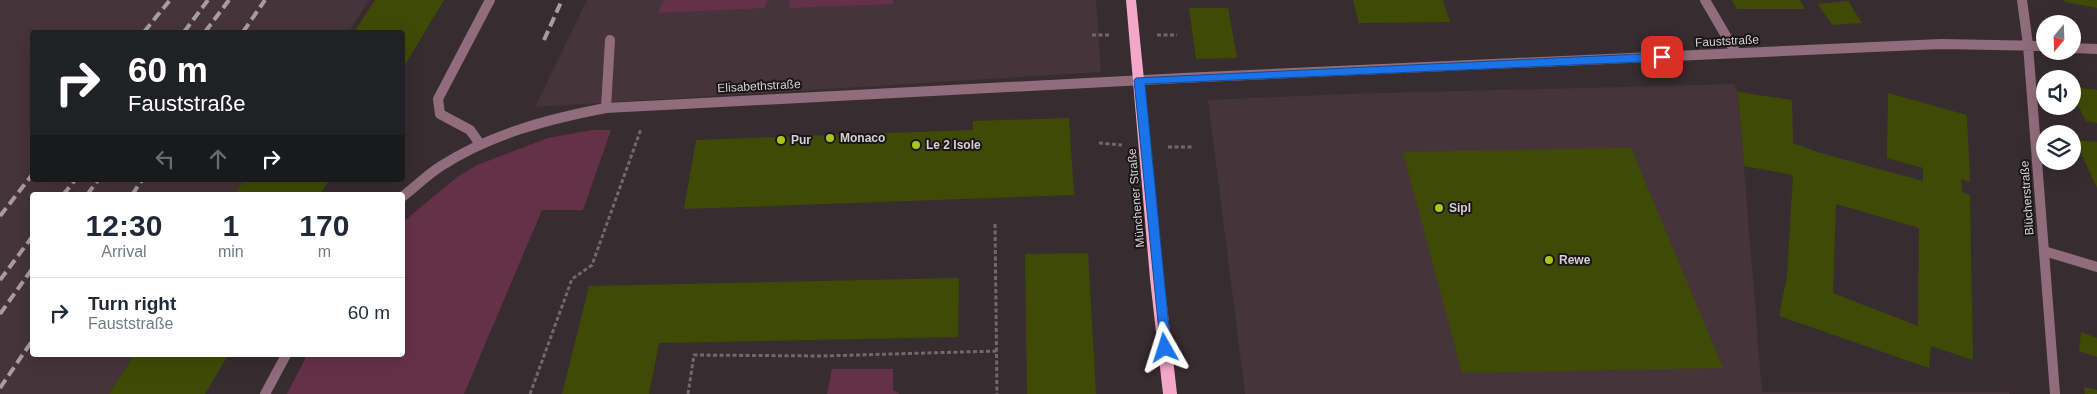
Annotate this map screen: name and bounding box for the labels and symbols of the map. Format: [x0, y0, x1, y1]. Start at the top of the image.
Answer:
north arrow [2036, 15, 2081, 60]
street label: Fauststraße [1695, 32, 1760, 50]
pin [1641, 36, 1683, 78]
street label: Elisabethstraße [717, 77, 801, 95]
place label: Monaco [840, 131, 885, 145]
marker: Monaco [824, 132, 836, 144]
place label: Pur [791, 133, 811, 147]
marker: Pur [775, 134, 787, 146]
place label: Le 2 Isole [926, 138, 981, 152]
marker: Le 2 Isole [910, 139, 922, 151]
street label: Münchener Straße [1125, 148, 1147, 248]
street label: Blücherstraße [2017, 160, 2037, 236]
place label: Sipl [1449, 201, 1471, 215]
marker: Sipl [1433, 202, 1445, 214]
place label: Rewe [1559, 253, 1591, 267]
marker: Rewe [1543, 254, 1555, 266]
position arrow [1138, 321, 1190, 373]

